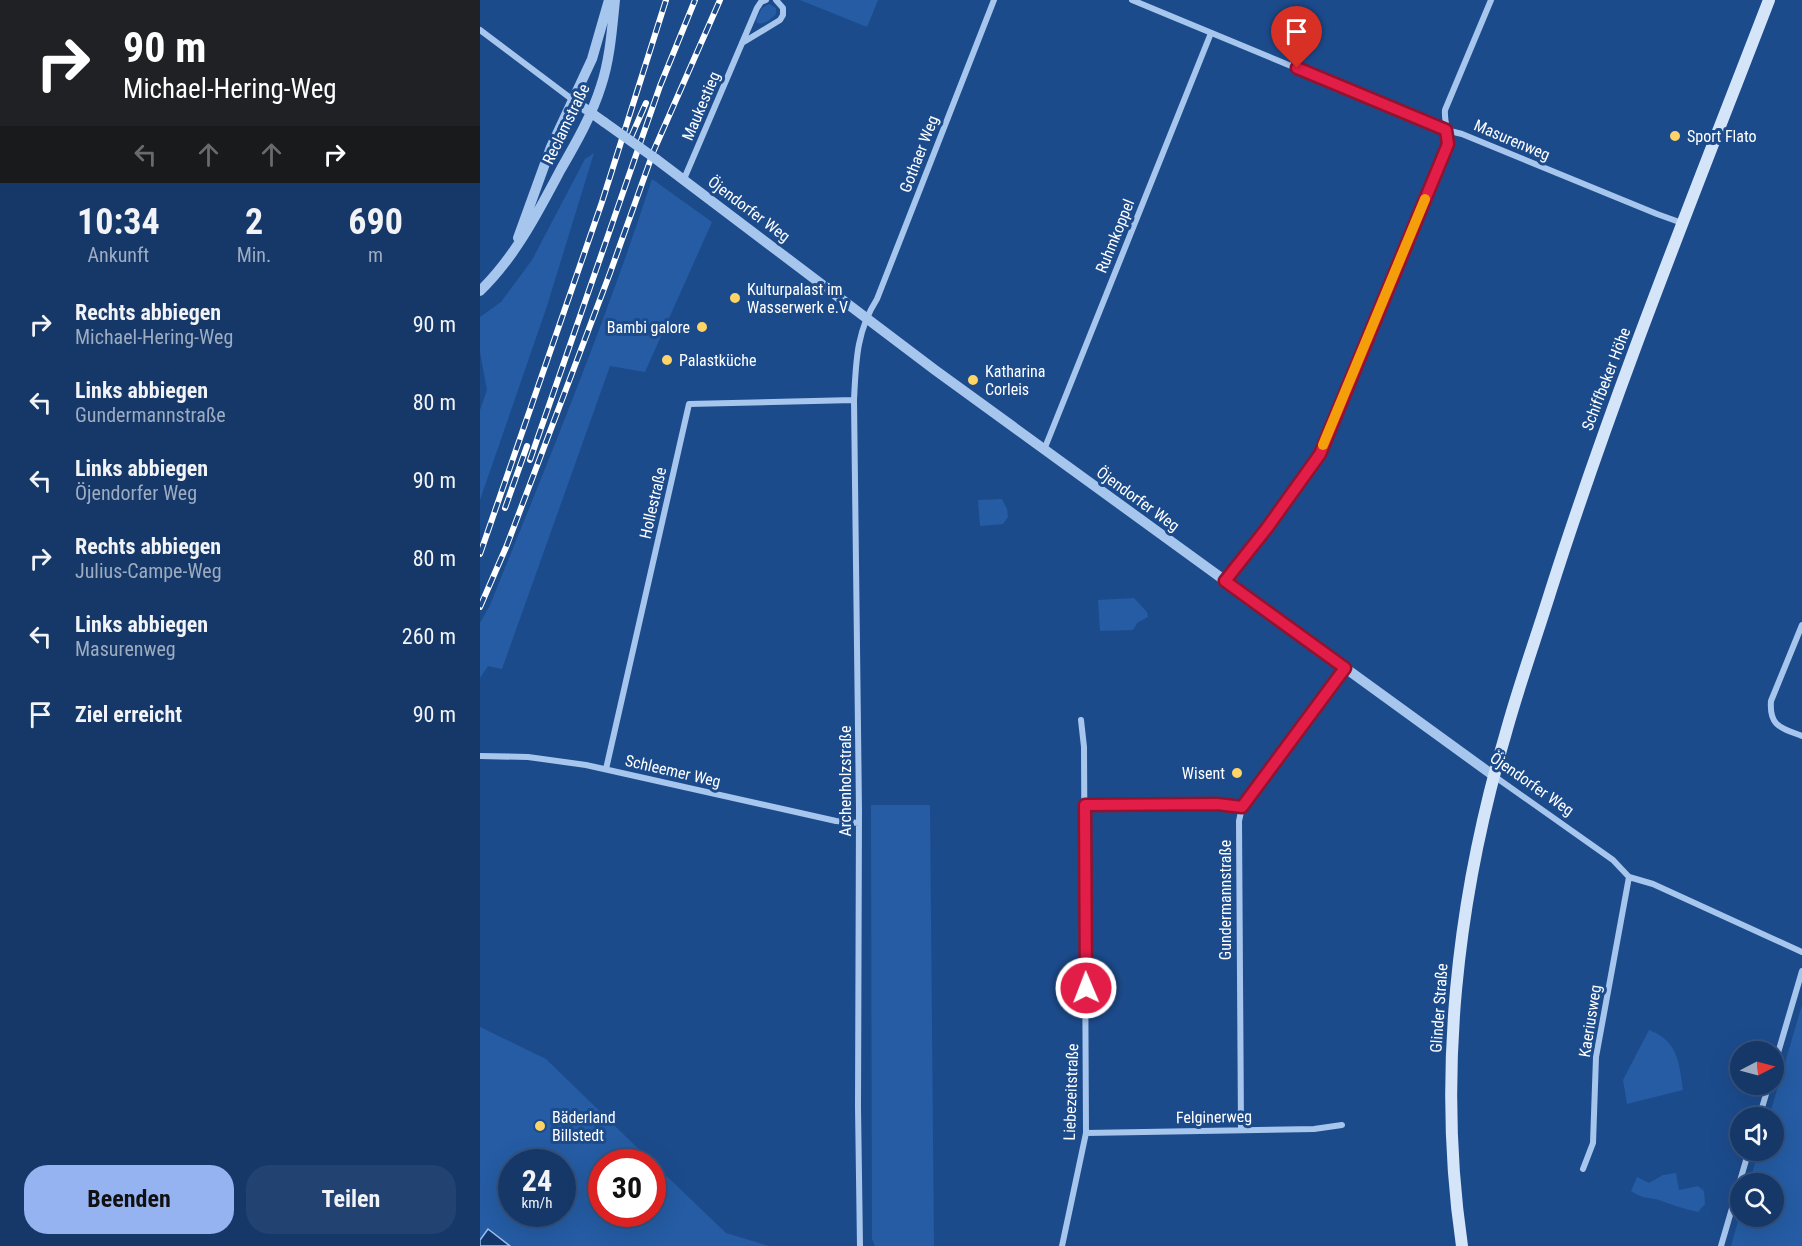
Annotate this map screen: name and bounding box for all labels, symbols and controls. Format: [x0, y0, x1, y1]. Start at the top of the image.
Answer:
pin [1271, 6, 1322, 68]
icon: arrive [1280, 15, 1313, 48]
text: 90 m [123, 23, 206, 72]
icon: right [24, 24, 102, 102]
street label: Maukestieg [678, 69, 724, 143]
text: Michael-Hering-Weg [123, 73, 337, 105]
street label: Reclamstraße [538, 81, 594, 167]
street label: Gothaer Weg [896, 113, 942, 195]
street label: Masurenweg [1471, 116, 1553, 164]
place label: Sport Flato [1687, 127, 1757, 146]
marker: Sport Flato [1668, 129, 1682, 143]
icon: left [129, 138, 162, 171]
icon: ahead [192, 138, 225, 171]
icon: ahead [255, 138, 288, 171]
icon: right [318, 138, 351, 171]
street label: Öjendorfer Weg [704, 172, 794, 246]
street label: Ruhmkoppel [1092, 196, 1138, 276]
text: 10:34 [77, 201, 160, 243]
text: 2 [245, 201, 263, 243]
text: 690 [348, 201, 403, 243]
text: Ankunft [87, 243, 149, 267]
text: Min. [237, 243, 271, 267]
text: m [368, 243, 383, 267]
place label: Kulturpalast im Wasserwerk e.V [747, 280, 848, 317]
marker: Kulturpalast im Wasserwerk e.V [728, 291, 742, 305]
text: Rechts abbiegen [75, 300, 221, 325]
icon: right [24, 308, 57, 341]
text: 90 m [413, 312, 456, 337]
place label: Bambi galore [607, 318, 690, 337]
marker: Bambi galore [695, 320, 709, 334]
text: Michael-Hering-Weg [75, 325, 233, 349]
street label: Schiffbeker Höhe [1578, 325, 1634, 433]
place label: Palastküche [679, 351, 756, 370]
marker: Palastküche [660, 353, 674, 367]
place label: Katharina Corleis [985, 362, 1045, 399]
marker: Katharina Corleis [966, 373, 980, 387]
text: Links abbiegen [75, 378, 208, 403]
icon: left [24, 386, 57, 419]
text: 80 m [413, 390, 456, 415]
text: Gundermannstraße [75, 403, 226, 427]
text: Links abbiegen [75, 456, 208, 481]
street label: Öjendorfer Weg [1093, 463, 1183, 535]
icon: left [24, 464, 57, 497]
street label: Hollestraße [636, 465, 670, 541]
text: 90 m [413, 468, 456, 493]
text: Öjendorfer Weg [75, 481, 197, 505]
text: Rechts abbiegen [75, 534, 221, 559]
icon: right [24, 542, 57, 575]
text: 80 m [413, 546, 456, 571]
text: Julius-Campe-Weg [75, 559, 222, 583]
text: Links abbiegen [75, 612, 208, 637]
icon: left [24, 620, 57, 653]
text: 260 m [402, 624, 456, 649]
text: Masurenweg [75, 637, 176, 661]
icon: arrive [24, 698, 57, 731]
text: Ziel erreicht [75, 702, 182, 727]
text: 90 m [413, 702, 456, 727]
street label: Archenholzstraße [836, 726, 855, 836]
street label: Öjendorfer Weg [1487, 748, 1577, 820]
street label: Schleemer Weg [623, 751, 723, 791]
place label: Wisent [1182, 764, 1225, 783]
marker: Wisent [1230, 766, 1244, 780]
street label: Gundermannstraße [1216, 840, 1235, 960]
position arrow [1054, 956, 1118, 1020]
street label: Glinder Straße [1426, 963, 1452, 1053]
street label: Kaeriusweg [1575, 983, 1605, 1059]
north arrow [1730, 1041, 1784, 1095]
map controls [1730, 1041, 1784, 1227]
street label: Liebezeitstraße [1060, 1043, 1082, 1141]
street label: Felginerweg [1176, 1107, 1252, 1127]
button: sound [1730, 1107, 1784, 1161]
place label: Bäderland Billstedt [552, 1108, 616, 1145]
marker: Bäderland Billstedt [533, 1119, 547, 1133]
speed limit sign: 30 [588, 1149, 666, 1227]
text: 24 [522, 1163, 552, 1198]
button: Beenden [24, 1165, 234, 1234]
button: Teilen [246, 1165, 456, 1234]
button: search [1730, 1173, 1784, 1227]
text: km/h [522, 1194, 552, 1212]

